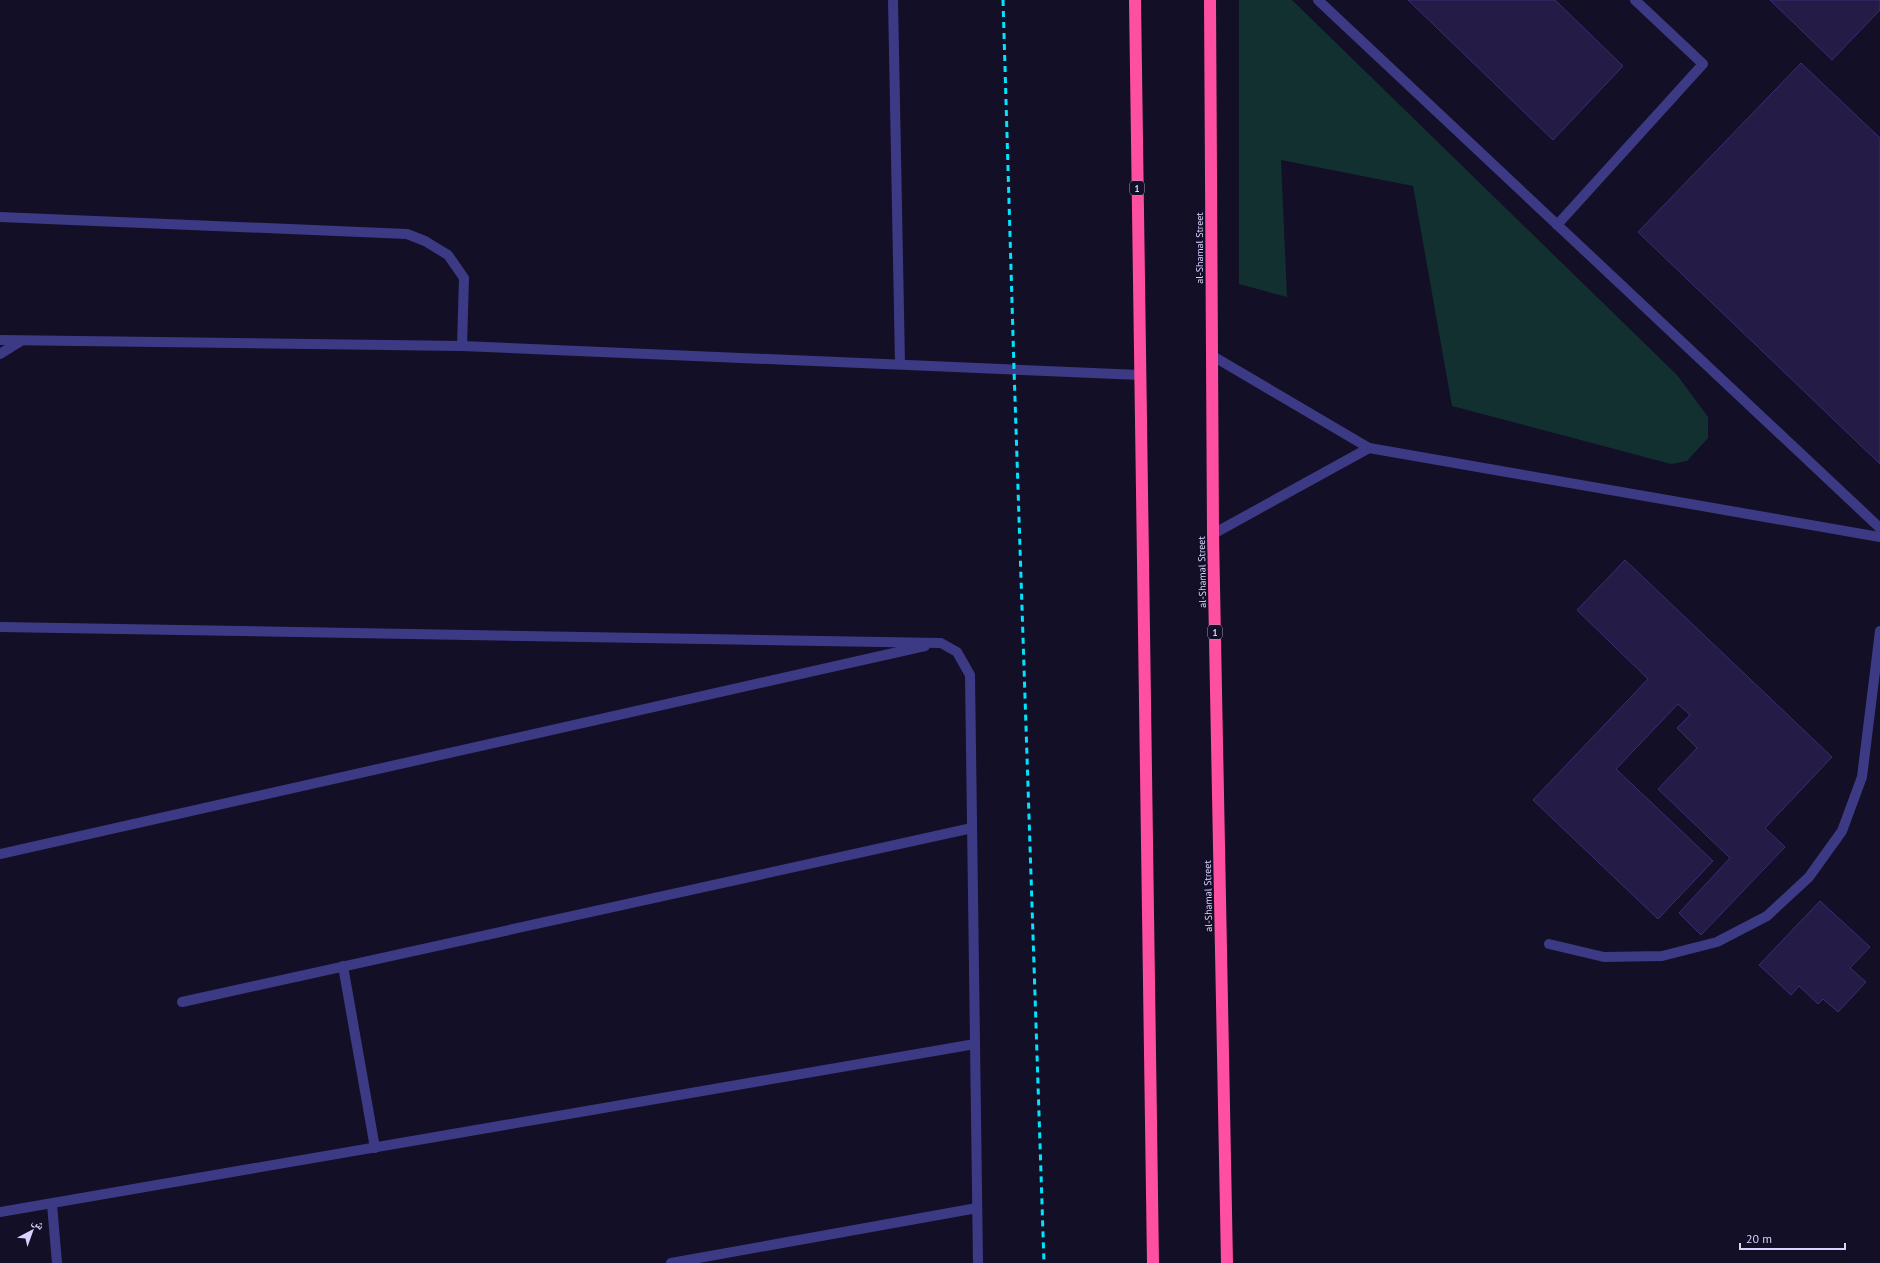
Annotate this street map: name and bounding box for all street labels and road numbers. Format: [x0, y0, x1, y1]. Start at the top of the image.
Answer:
road number: 1 [1130, 181, 1144, 195]
street label: al-Shamal Street [1193, 212, 1206, 284]
street label: al-Shamal Street [1195, 536, 1209, 608]
road number: 1 [1208, 625, 1222, 639]
street label: al-Shamal Street [1201, 860, 1215, 932]

